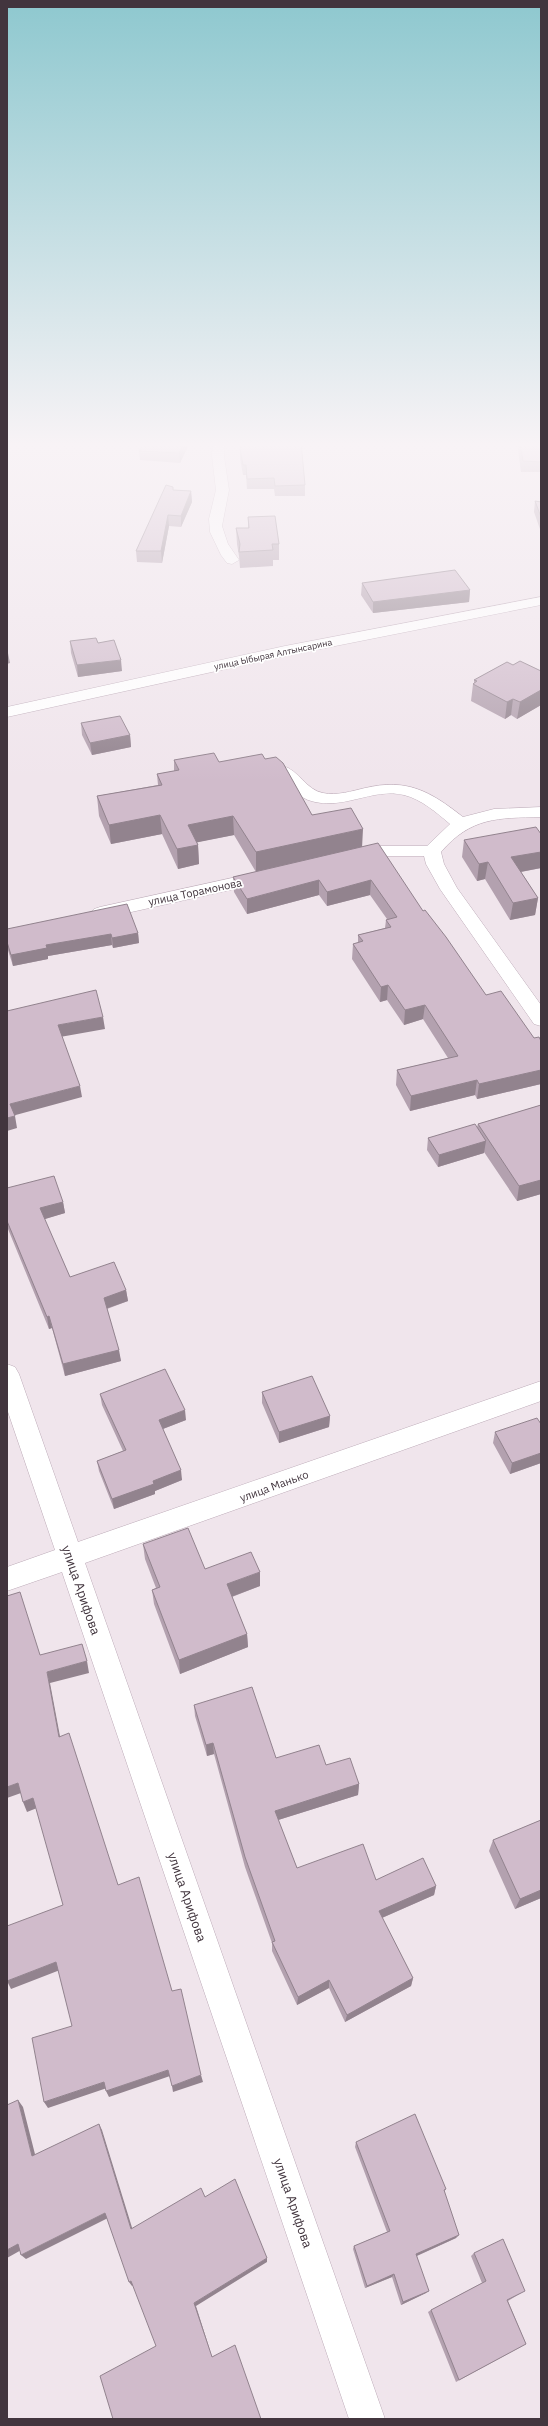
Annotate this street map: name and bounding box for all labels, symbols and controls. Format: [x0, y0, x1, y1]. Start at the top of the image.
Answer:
street label: улица Ыбырая Алтынсарина [213, 636, 333, 672]
street label: улица Торамонова [147, 875, 243, 909]
street label: улица Манько [238, 1467, 310, 1505]
street label: улица Арифова [58, 1543, 104, 1637]
street label: улица Арифова [164, 1850, 210, 1944]
street label: улица Арифова [270, 2156, 316, 2250]

